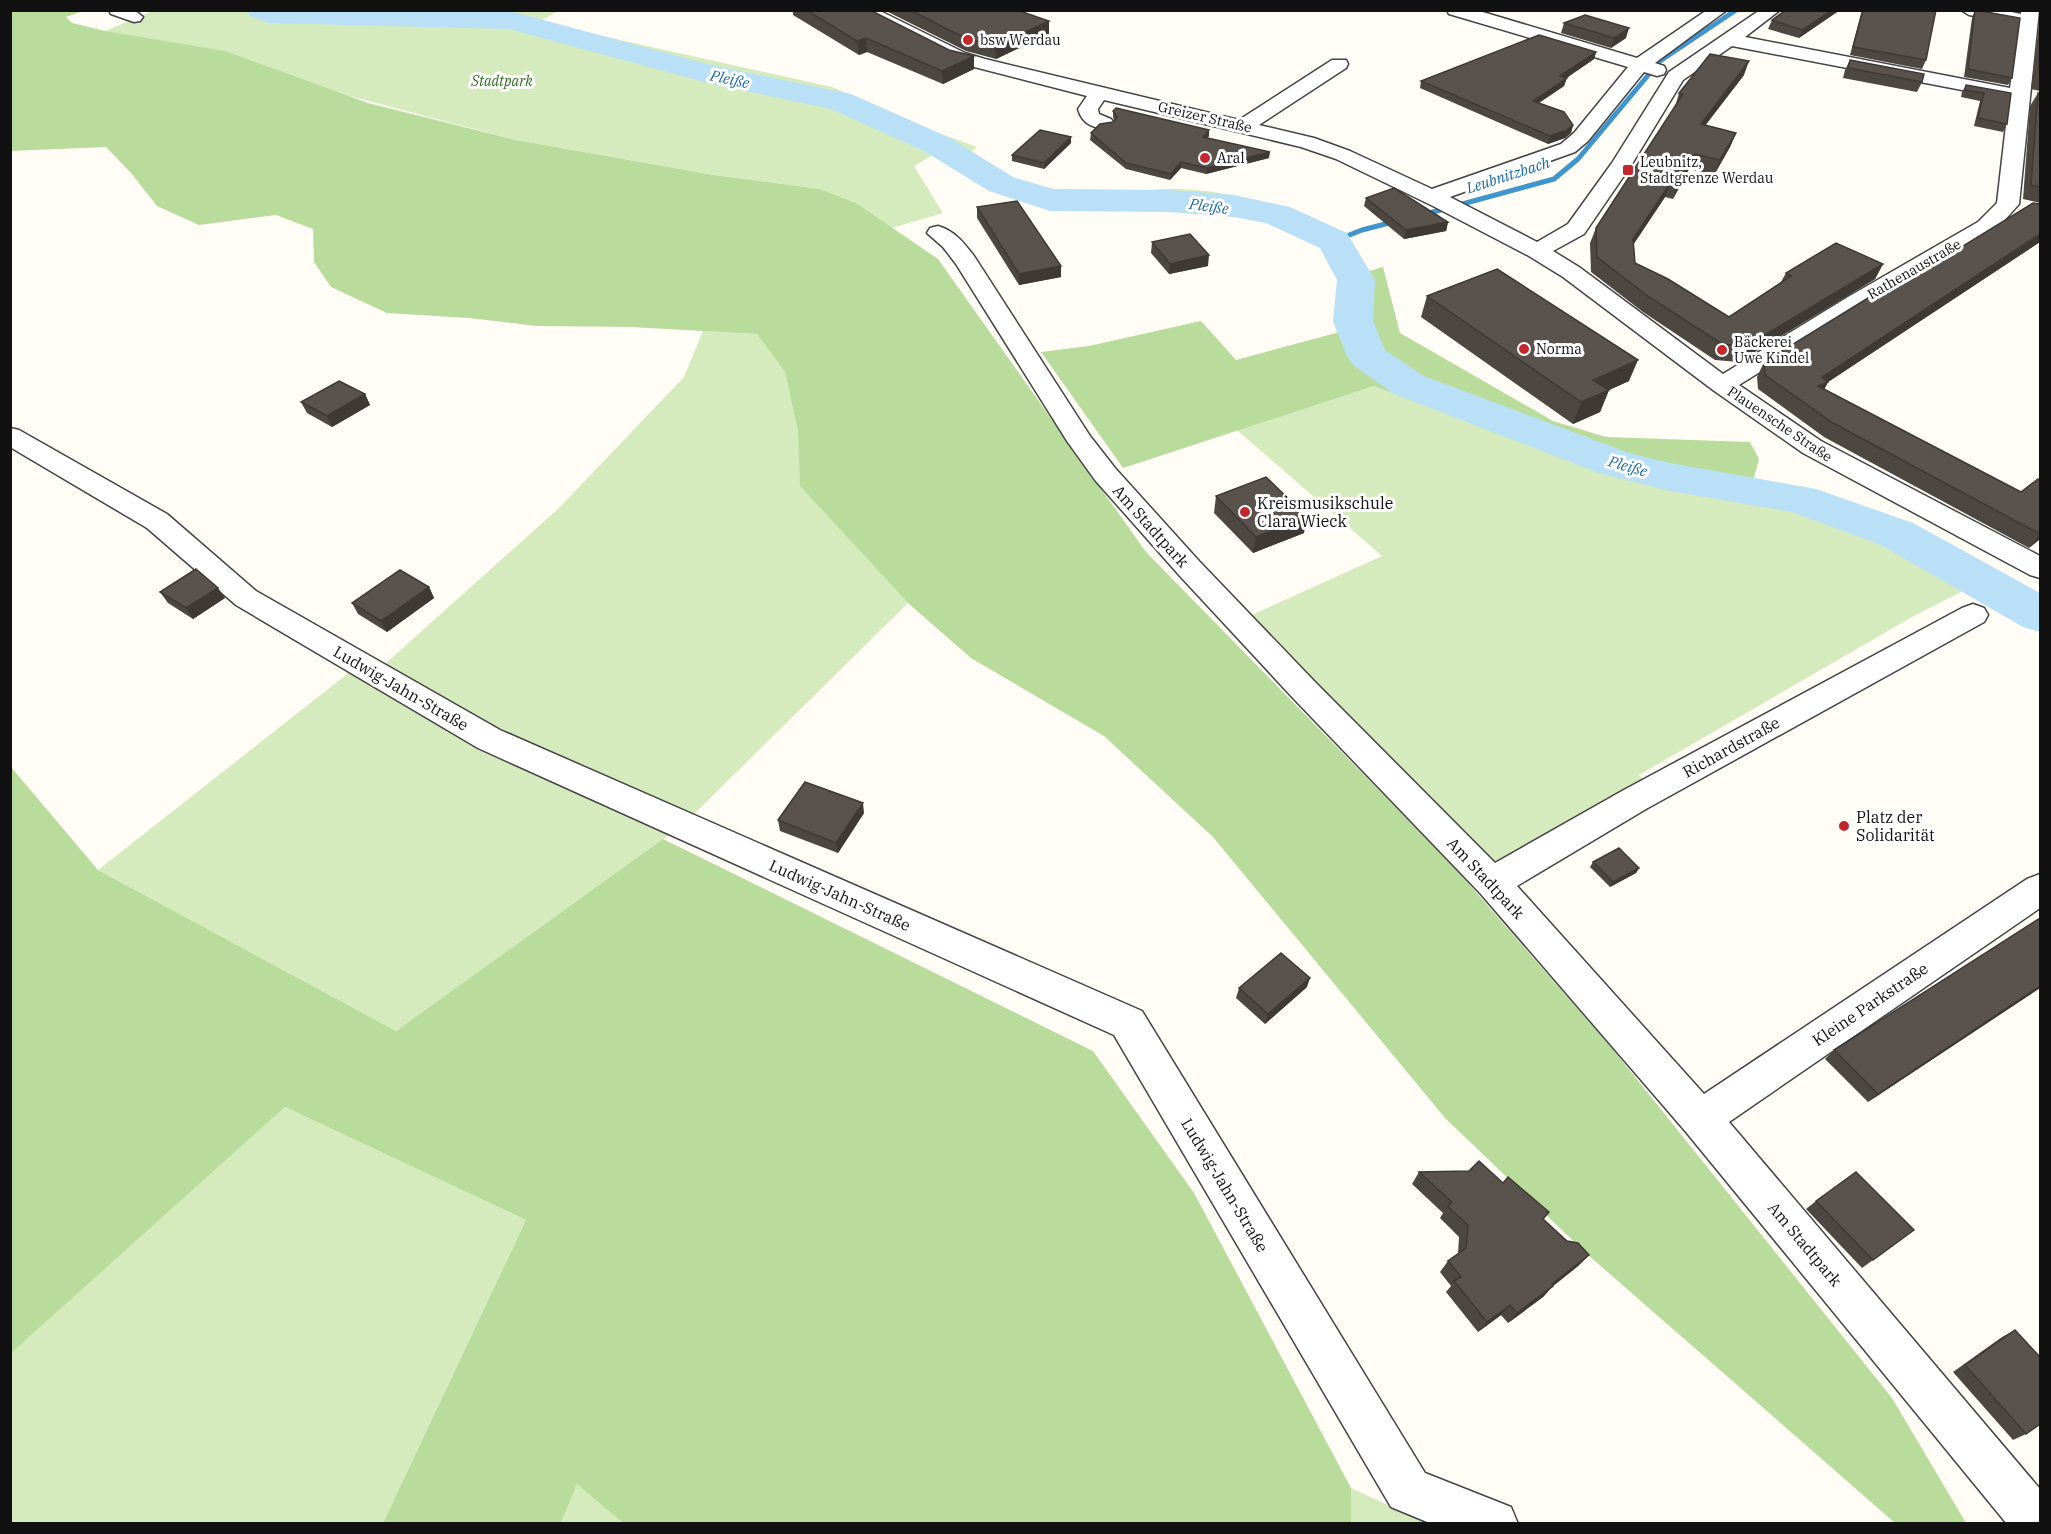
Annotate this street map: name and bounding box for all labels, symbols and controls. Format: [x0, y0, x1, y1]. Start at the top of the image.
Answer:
place label: bsw Werdau [980, 31, 1061, 49]
marker: bsw Werdau [961, 33, 975, 47]
water label: Pleiße [708, 65, 752, 92]
park label: Stadtpark [470, 72, 533, 90]
street label: Greizer Straße [1156, 97, 1254, 137]
place label: Aral [1217, 149, 1245, 167]
marker: Aral [1198, 151, 1212, 165]
water label: Leubnitzbach [1463, 152, 1553, 198]
place label: Leubnitz, Stadtgrenze Werdau [1640, 153, 1774, 187]
marker: Leubnitz, Stadtgrenze Werdau [1621, 163, 1635, 177]
water label: Pleiße [1187, 194, 1230, 218]
street label: Rathenaustraße [1864, 235, 1964, 303]
place label: Bäckerei Uwe Kindel [1734, 333, 1809, 367]
place label: Norma [1536, 340, 1582, 358]
marker: Norma [1517, 342, 1531, 356]
marker: Bäckerei Uwe Kindel [1715, 343, 1729, 357]
street label: Plauensche Straße [1724, 382, 1836, 466]
water label: Pleiße [1605, 451, 1650, 481]
street label: Am Stadtpark [1109, 481, 1194, 572]
place label: Kreismusikschule Clara Wieck [1257, 493, 1393, 531]
marker: Kreismusikschule Clara Wieck [1238, 505, 1252, 519]
street label: Ludwig-Jahn-Straße [330, 641, 472, 735]
street label: Richardstraße [1679, 712, 1783, 782]
place label: Platz der Solidarität [1856, 807, 1935, 845]
marker: Platz der Solidarität [1837, 819, 1851, 833]
street label: Am Stadtpark [1443, 833, 1529, 923]
street label: Ludwig-Jahn-Straße [766, 855, 914, 935]
street label: Kleine Parkstraße [1808, 958, 1932, 1050]
street label: Ludwig-Jahn-Straße [1177, 1114, 1273, 1256]
street label: Am Stadtpark [1764, 1198, 1847, 1291]

